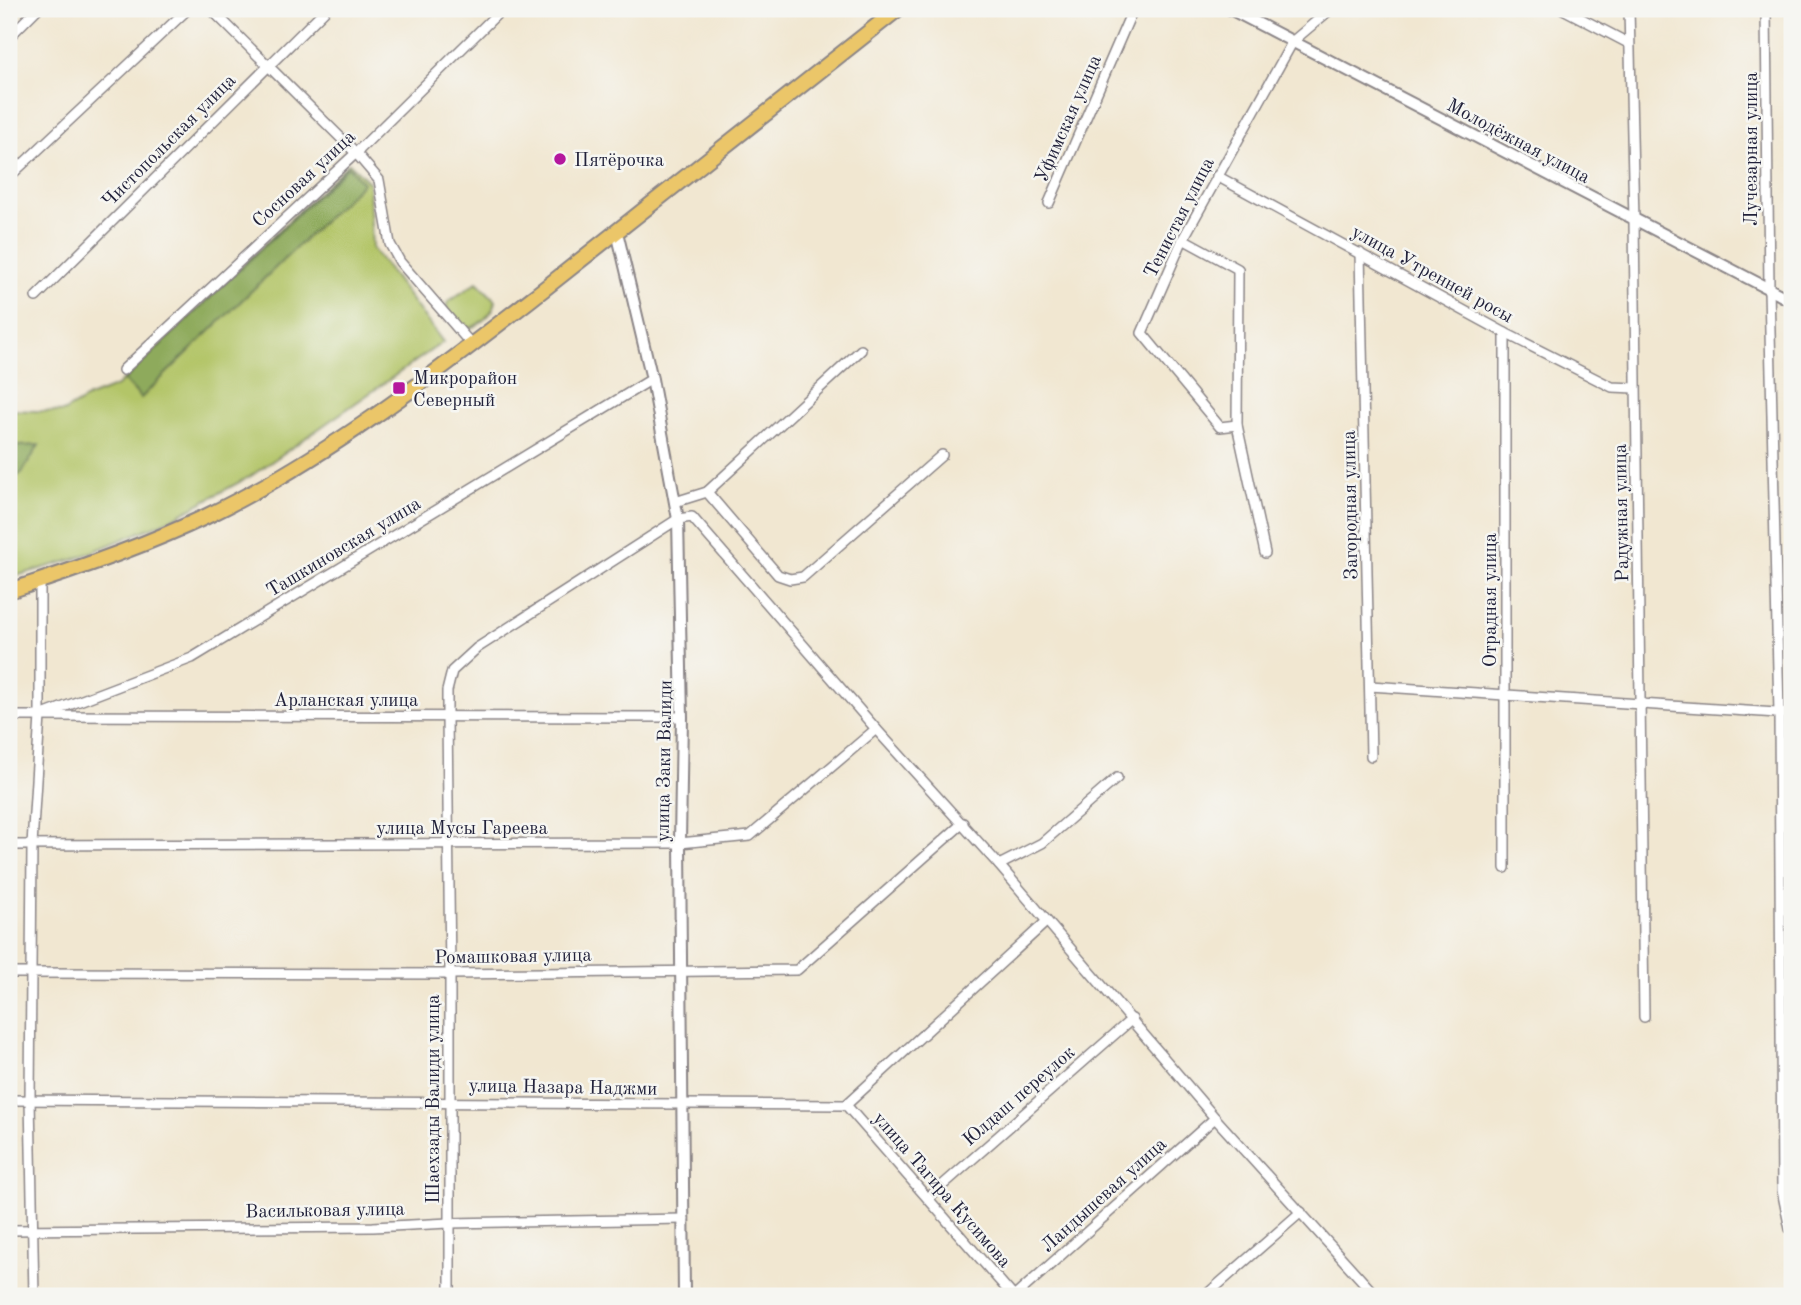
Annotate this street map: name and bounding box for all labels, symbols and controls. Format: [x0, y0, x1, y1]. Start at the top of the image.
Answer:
street label: Уфимская улица [1033, 52, 1106, 186]
street label: Чистопольская улица [99, 71, 241, 212]
street label: Лучезарная улица [1743, 71, 1762, 226]
street label: Молодёжная улица [1443, 96, 1593, 188]
street label: Сосновая улица [250, 127, 360, 232]
marker: Пятёрочка [552, 151, 568, 167]
place label: Пятёрочка [574, 152, 665, 171]
street label: Тенистая улица [1142, 154, 1219, 281]
street label: улица Утренней росы [1348, 223, 1516, 327]
place label: Микрорайон Северный [413, 370, 517, 411]
marker: Микрорайон Северный [391, 380, 407, 396]
street label: Загородная улица [1341, 429, 1362, 580]
street label: Радужная улица [1612, 443, 1633, 582]
street label: Ташкиновская улица [264, 494, 425, 602]
street label: Отрадная улица [1482, 532, 1501, 667]
street label: улица Заки Валиди [655, 680, 676, 842]
street label: Арланская улица [274, 692, 419, 711]
street label: улица Мусы Гареева [376, 820, 548, 839]
street label: Ромашковая улица [434, 947, 592, 968]
street label: Шаехзады Валиди улица [425, 994, 444, 1204]
street label: Юлдаш переулок [960, 1043, 1080, 1151]
street label: улица Назара Наджми [468, 1077, 658, 1100]
street label: улица Тагира Кусимова [869, 1109, 1014, 1273]
street label: Ландышевая улица [1039, 1135, 1171, 1257]
street label: Васильковая улица [245, 1201, 406, 1222]

